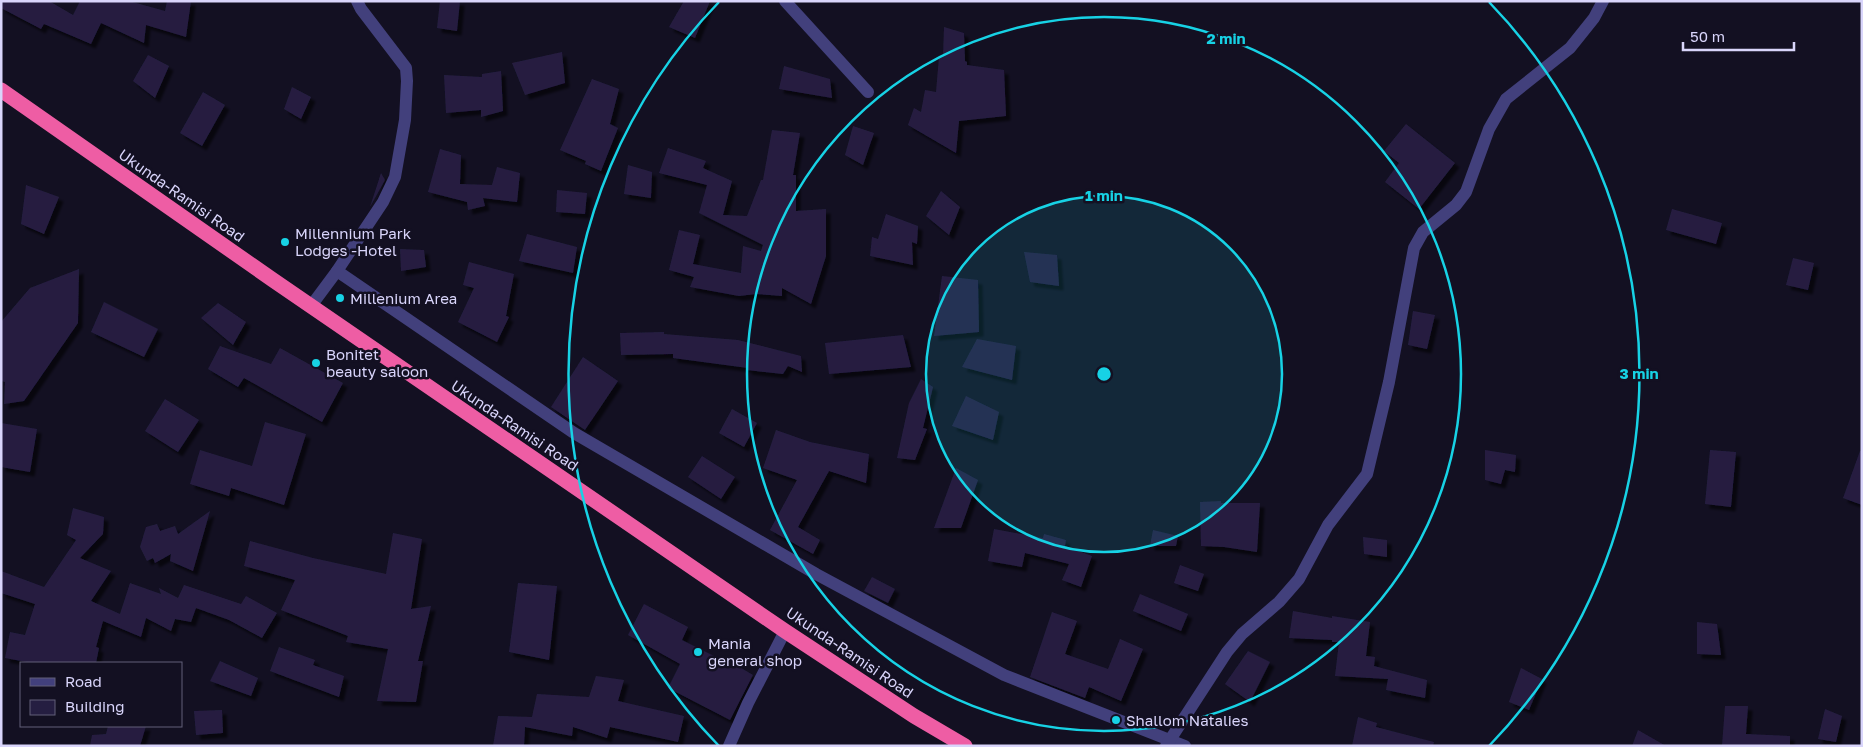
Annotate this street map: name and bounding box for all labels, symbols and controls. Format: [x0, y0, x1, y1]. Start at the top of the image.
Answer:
scale bar [1683, 20, 1794, 52]
text: 50 m [1690, 27, 1725, 45]
text: 2 min [1206, 29, 1246, 47]
street label: Ukunda-Ramisi Road [116, 145, 248, 245]
text: 1 min [1085, 186, 1123, 204]
place label: Millennium Park Lodges -Hotel [295, 224, 412, 259]
marker: Millennium Park Lodges -Hotel [279, 236, 291, 248]
place label: Millenium Area [350, 289, 457, 307]
marker: Millenium Area [334, 292, 346, 304]
place label: Bonitet beauty saloon [326, 345, 428, 380]
marker: Bonitet beauty saloon [310, 357, 322, 369]
text: 3 min [1619, 364, 1659, 382]
centre of rings [1095, 365, 1113, 383]
street label: Ukunda-Ramisi Road [448, 376, 582, 474]
street label: Ukunda-Ramisi Road [783, 603, 917, 701]
place label: Mania general shop [708, 634, 802, 669]
marker: Mania general shop [692, 646, 704, 658]
legend [20, 662, 182, 727]
text: Road [65, 672, 102, 690]
text: Building [65, 697, 125, 715]
place label: Shallom Natalies [1126, 711, 1248, 729]
marker: Shallom Natalies [1110, 714, 1122, 726]

